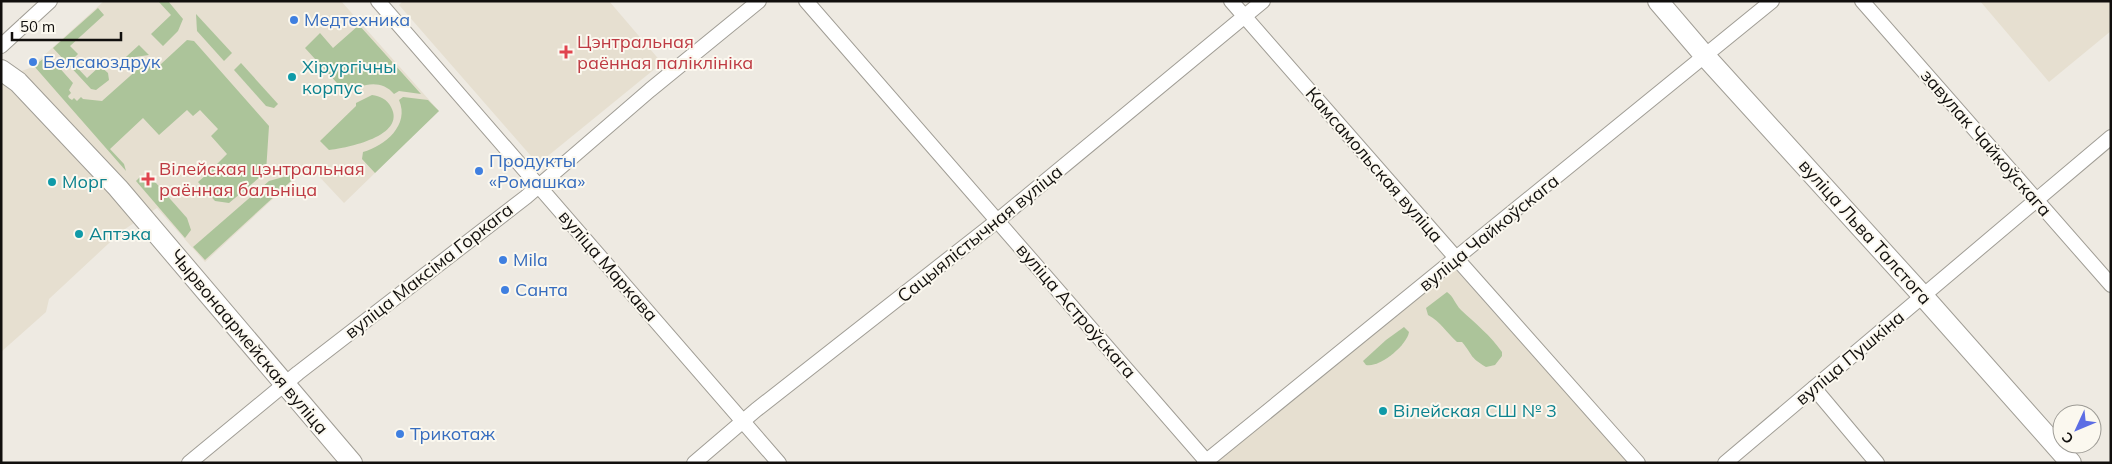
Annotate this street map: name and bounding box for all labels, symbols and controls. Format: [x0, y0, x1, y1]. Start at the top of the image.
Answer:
place label: Медтехника [304, 8, 410, 31]
scale bar [12, 10, 121, 42]
marker: Медтехника [288, 14, 300, 26]
text: 50 m [20, 17, 55, 36]
place label: Цэнтральная раённая паліклініка [577, 30, 753, 74]
marker: Цэнтральная раённая паліклініка [559, 45, 573, 59]
place label: Белсаюздрук [43, 50, 161, 73]
place label: Хірургічны корпус [302, 55, 397, 99]
marker: Белсаюздрук [27, 56, 39, 68]
street label: завулак Чайкоўскага [1916, 64, 2057, 221]
marker: Хірургічны корпус [286, 71, 298, 83]
street label: Камсамольская вуліца [1301, 82, 1448, 247]
place label: Продукты «Ромашка» [489, 149, 585, 193]
street label: вуліца Льва Талстога [1794, 154, 1937, 309]
place label: Вілейская цэнтральная раённая бальніца [159, 157, 365, 201]
street label: Сацыялістычная вуліца [892, 160, 1067, 307]
marker: Продукты «Ромашка» [473, 165, 485, 177]
street label: вуліца Чайкоўскага [1414, 169, 1563, 296]
place label: Морг [62, 170, 107, 193]
marker: Вілейская цэнтральная раённая бальніца [141, 172, 155, 186]
marker: Морг [46, 176, 58, 188]
street label: вуліца Максіма Горкага [340, 198, 517, 343]
street label: вуліца Маркава [554, 205, 663, 326]
place label: Аптэка [89, 222, 151, 245]
marker: Аптэка [73, 228, 85, 240]
street label: вуліца Астроўскага [1012, 239, 1141, 383]
street label: Чырвонаармейская вуліца [165, 244, 334, 439]
place label: Mila [513, 248, 548, 271]
marker: Mila [497, 254, 509, 266]
place label: Санта [515, 278, 568, 301]
marker: Санта [499, 284, 511, 296]
street label: вуліца Пушкіна [1791, 305, 1909, 410]
place label: Вілейская СШ № 3 [1393, 399, 1557, 422]
north arrow [2052, 404, 2102, 454]
marker: Вілейская СШ № 3 [1377, 405, 1389, 417]
place label: Трикотаж [410, 422, 495, 445]
marker: Трикотаж [394, 428, 406, 440]
text: С [2058, 428, 2077, 448]

